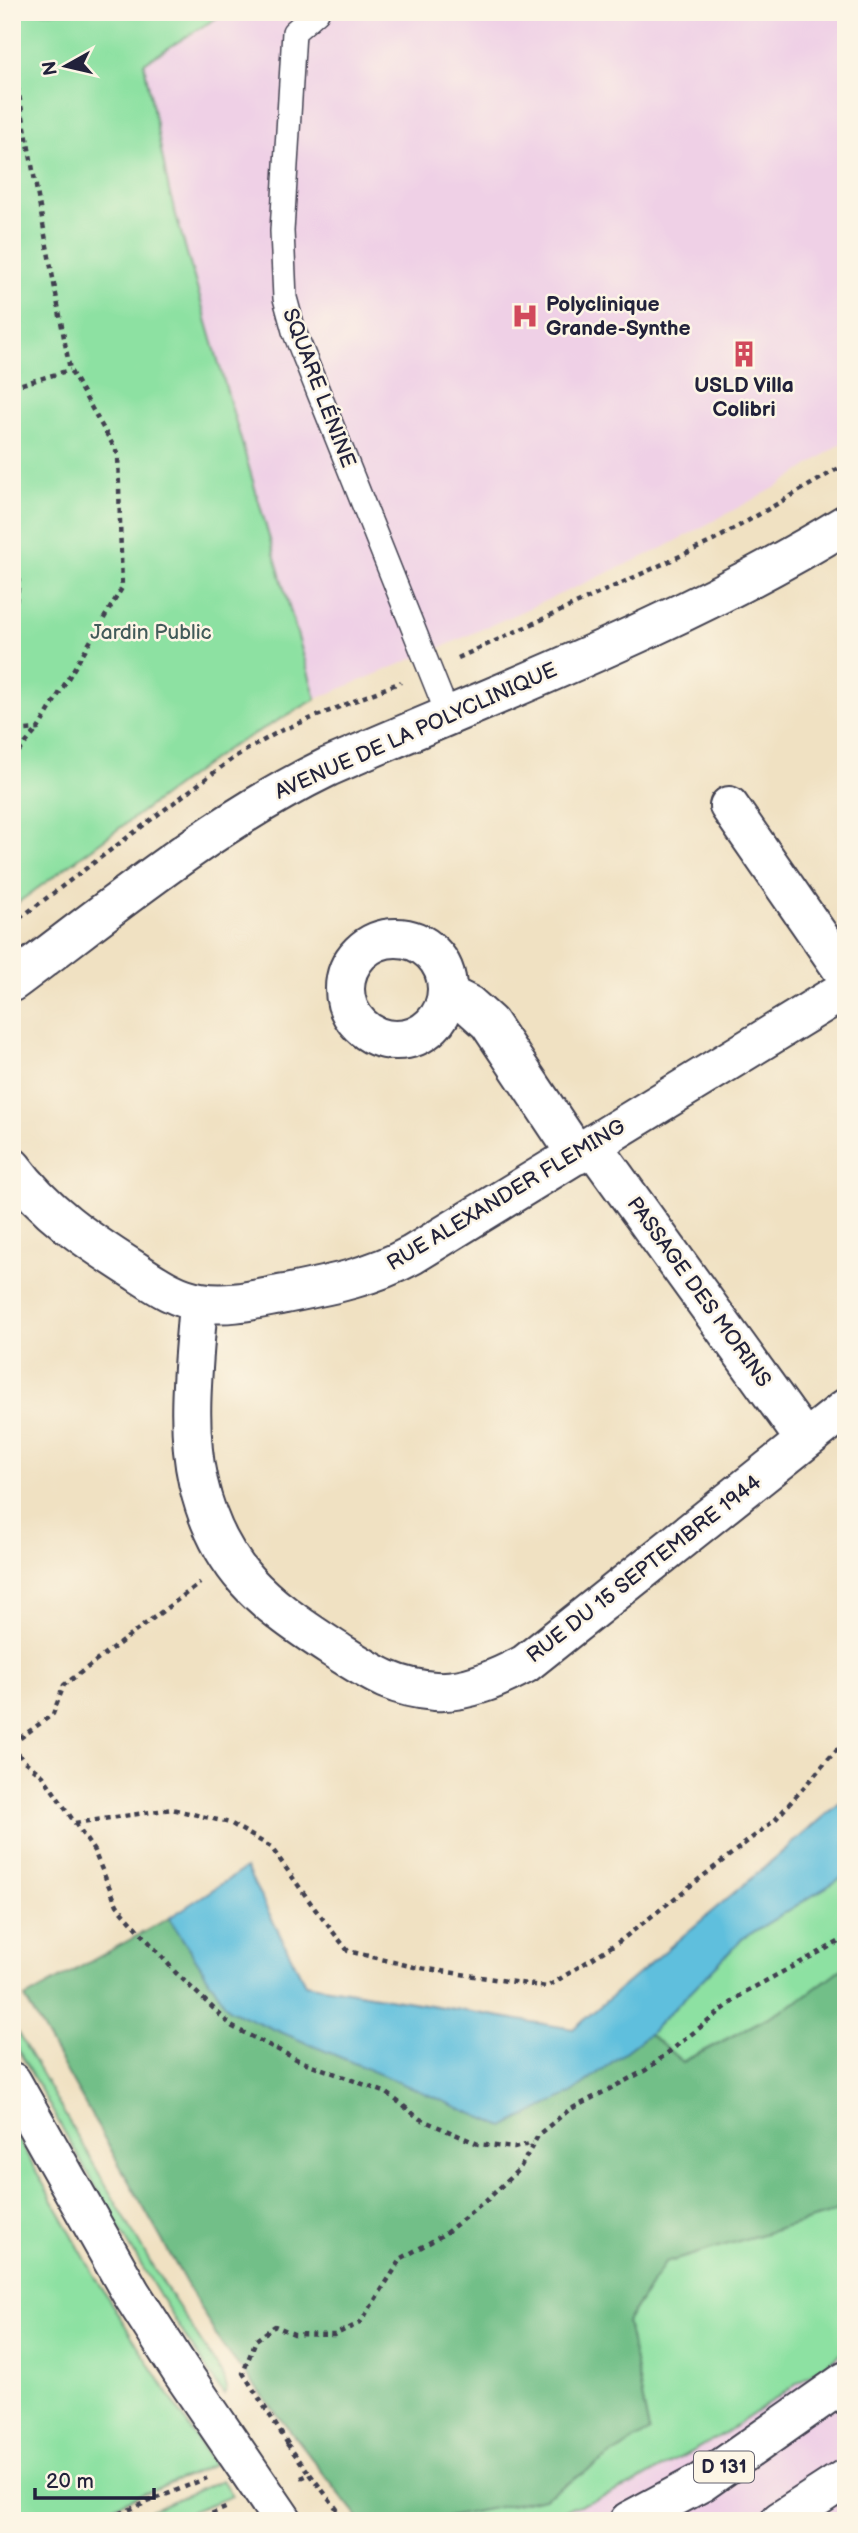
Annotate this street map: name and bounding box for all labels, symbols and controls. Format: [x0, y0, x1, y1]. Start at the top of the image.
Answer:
north arrow [32, 32, 102, 102]
text: N [38, 59, 63, 77]
place label: Polyclinique Grande-Synthe [546, 292, 691, 341]
hospital icon: Polyclinique Grande-Synthe [510, 301, 540, 331]
street label: SQUARE LÉNINE [277, 305, 361, 471]
building icon: USLD Villa Colibri [729, 339, 759, 369]
place label: USLD Villa Colibri [694, 373, 794, 422]
park label: Jardin Public [90, 620, 212, 645]
street label: AVENUE DE LA POLYCLINIQUE [271, 657, 561, 805]
street label: RUE ALEXANDER FLEMING [382, 1114, 630, 1276]
street label: PASSAGE DES MORINS [622, 1192, 776, 1392]
street label: RUE DU 15 SEPTEMBRE 1944 [522, 1470, 766, 1668]
road number: D 131 [694, 2452, 754, 2482]
scale bar [35, 2456, 154, 2500]
text: 20 m [46, 2469, 94, 2494]

